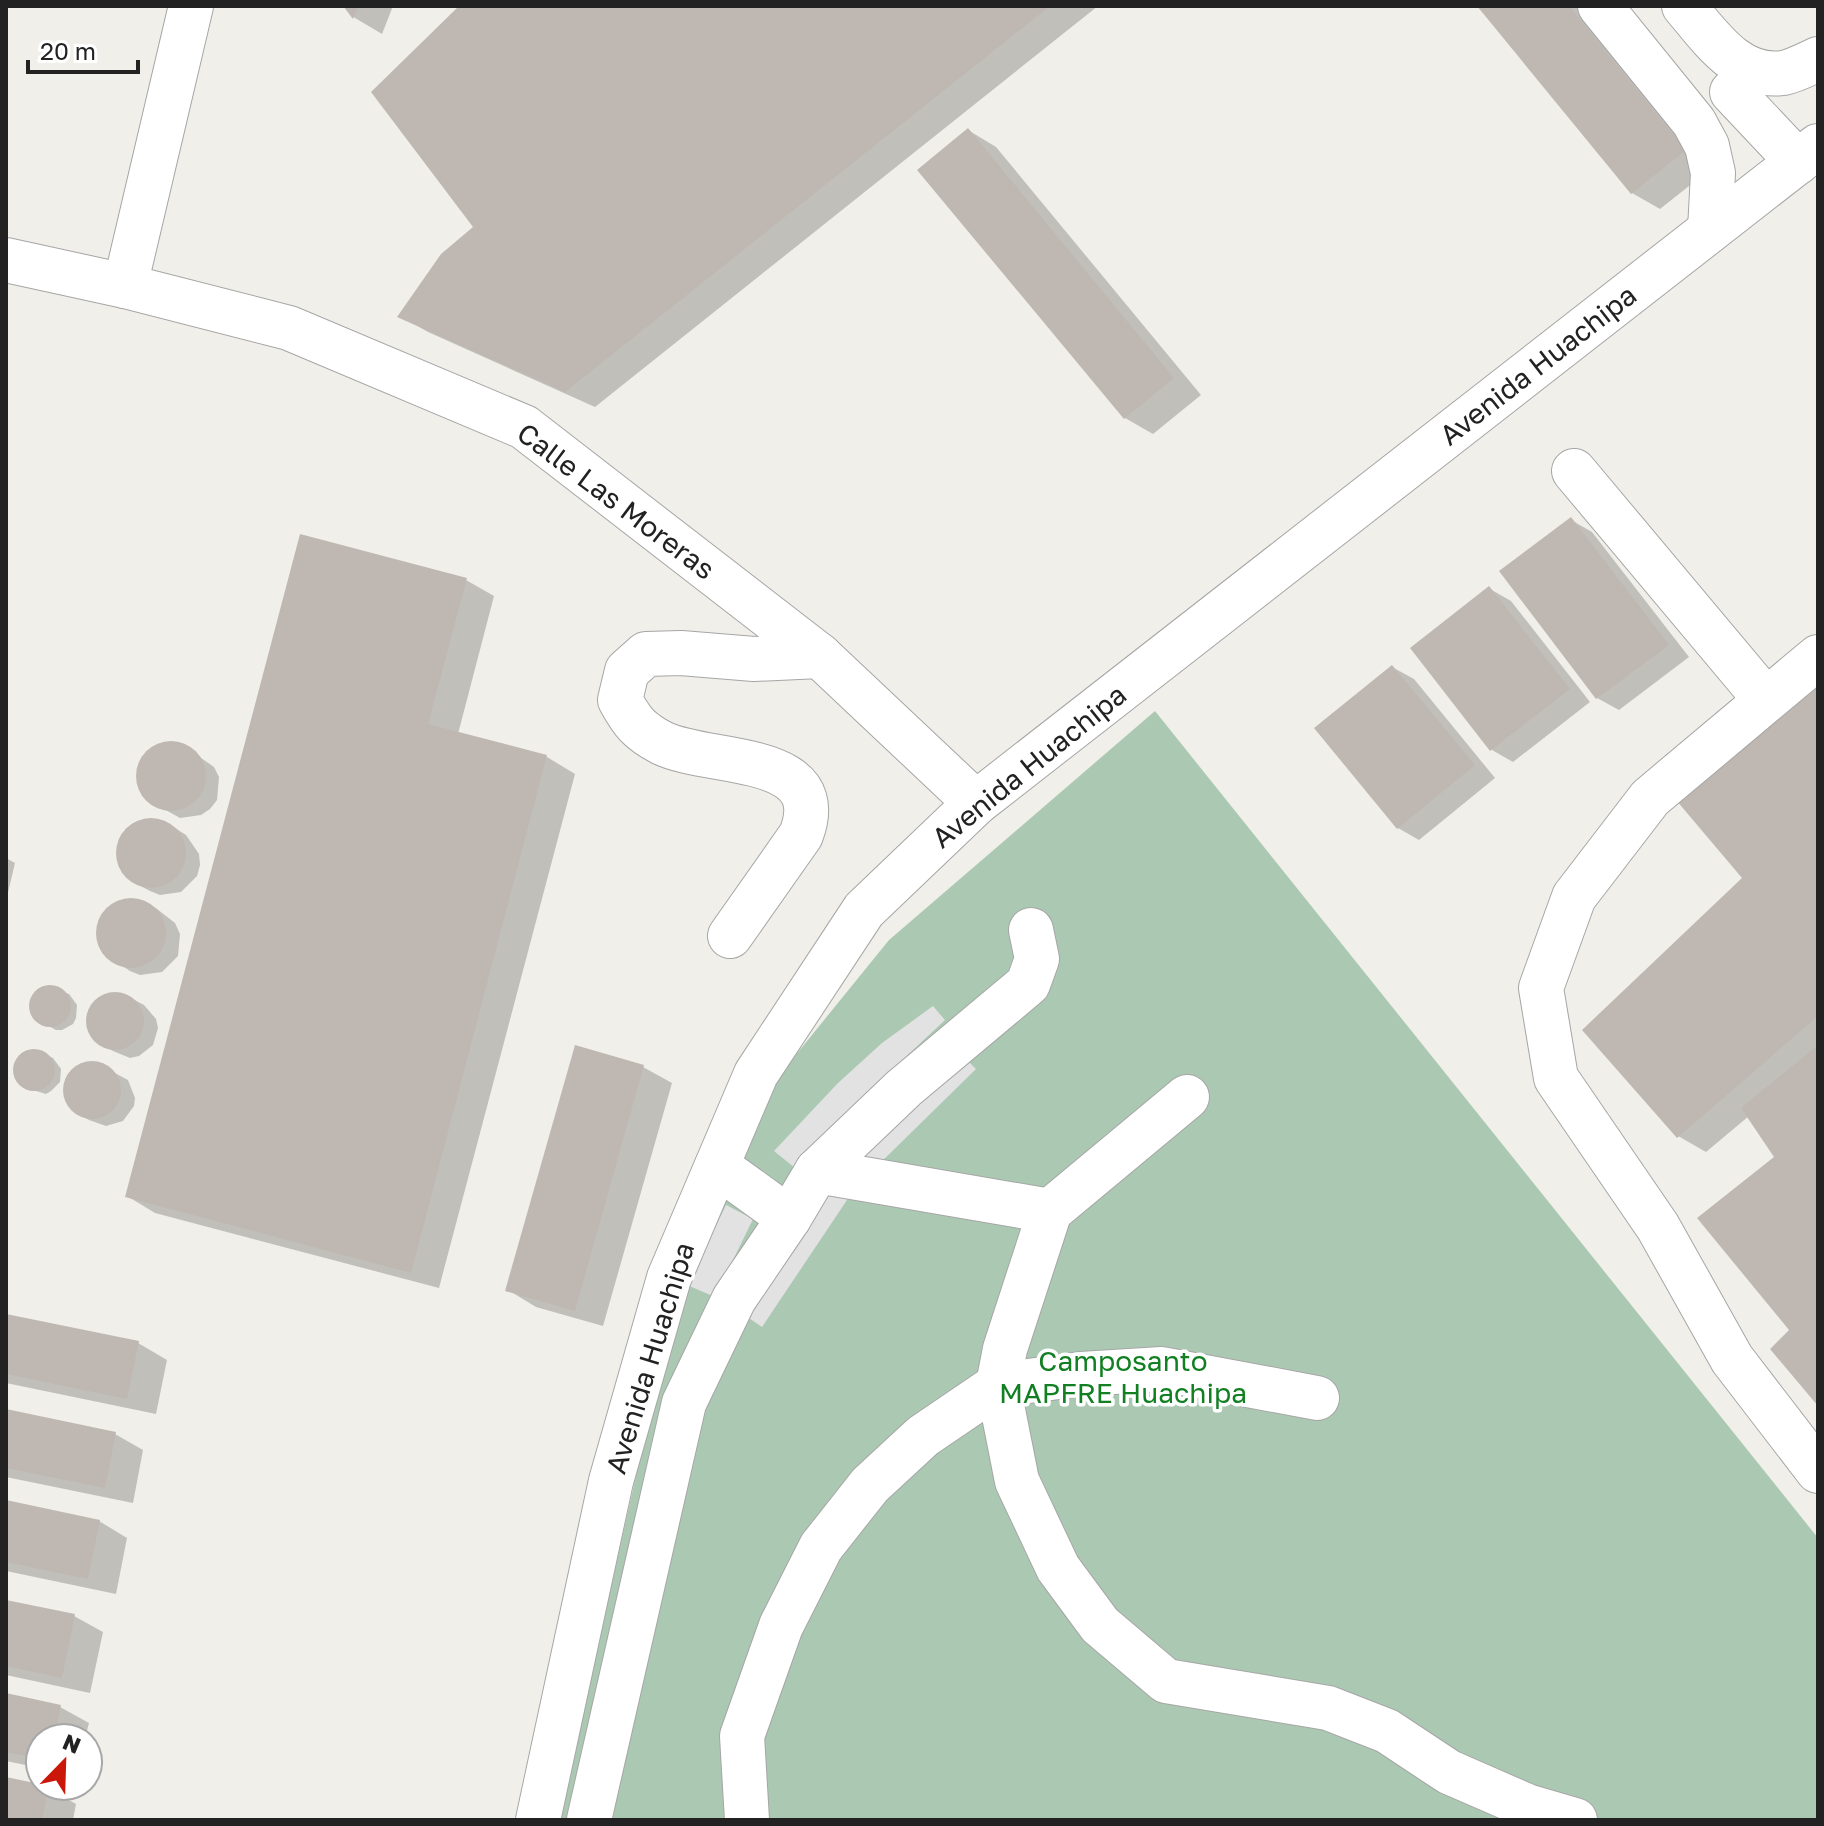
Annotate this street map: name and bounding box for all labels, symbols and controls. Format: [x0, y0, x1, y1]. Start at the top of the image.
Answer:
scale bar [28, 24, 138, 74]
text: 20 m [40, 36, 96, 65]
street label: Avenida Huachipa [1433, 278, 1643, 452]
street label: Calle Las Moreras [511, 416, 722, 586]
street label: Avenida Huachipa [925, 677, 1132, 854]
street label: Avenida Huachipa [599, 1238, 700, 1478]
park label: Camposanto MAPFRE Huachipa [999, 1344, 1247, 1409]
north arrow [24, 1722, 104, 1802]
text: N [59, 1727, 85, 1759]

